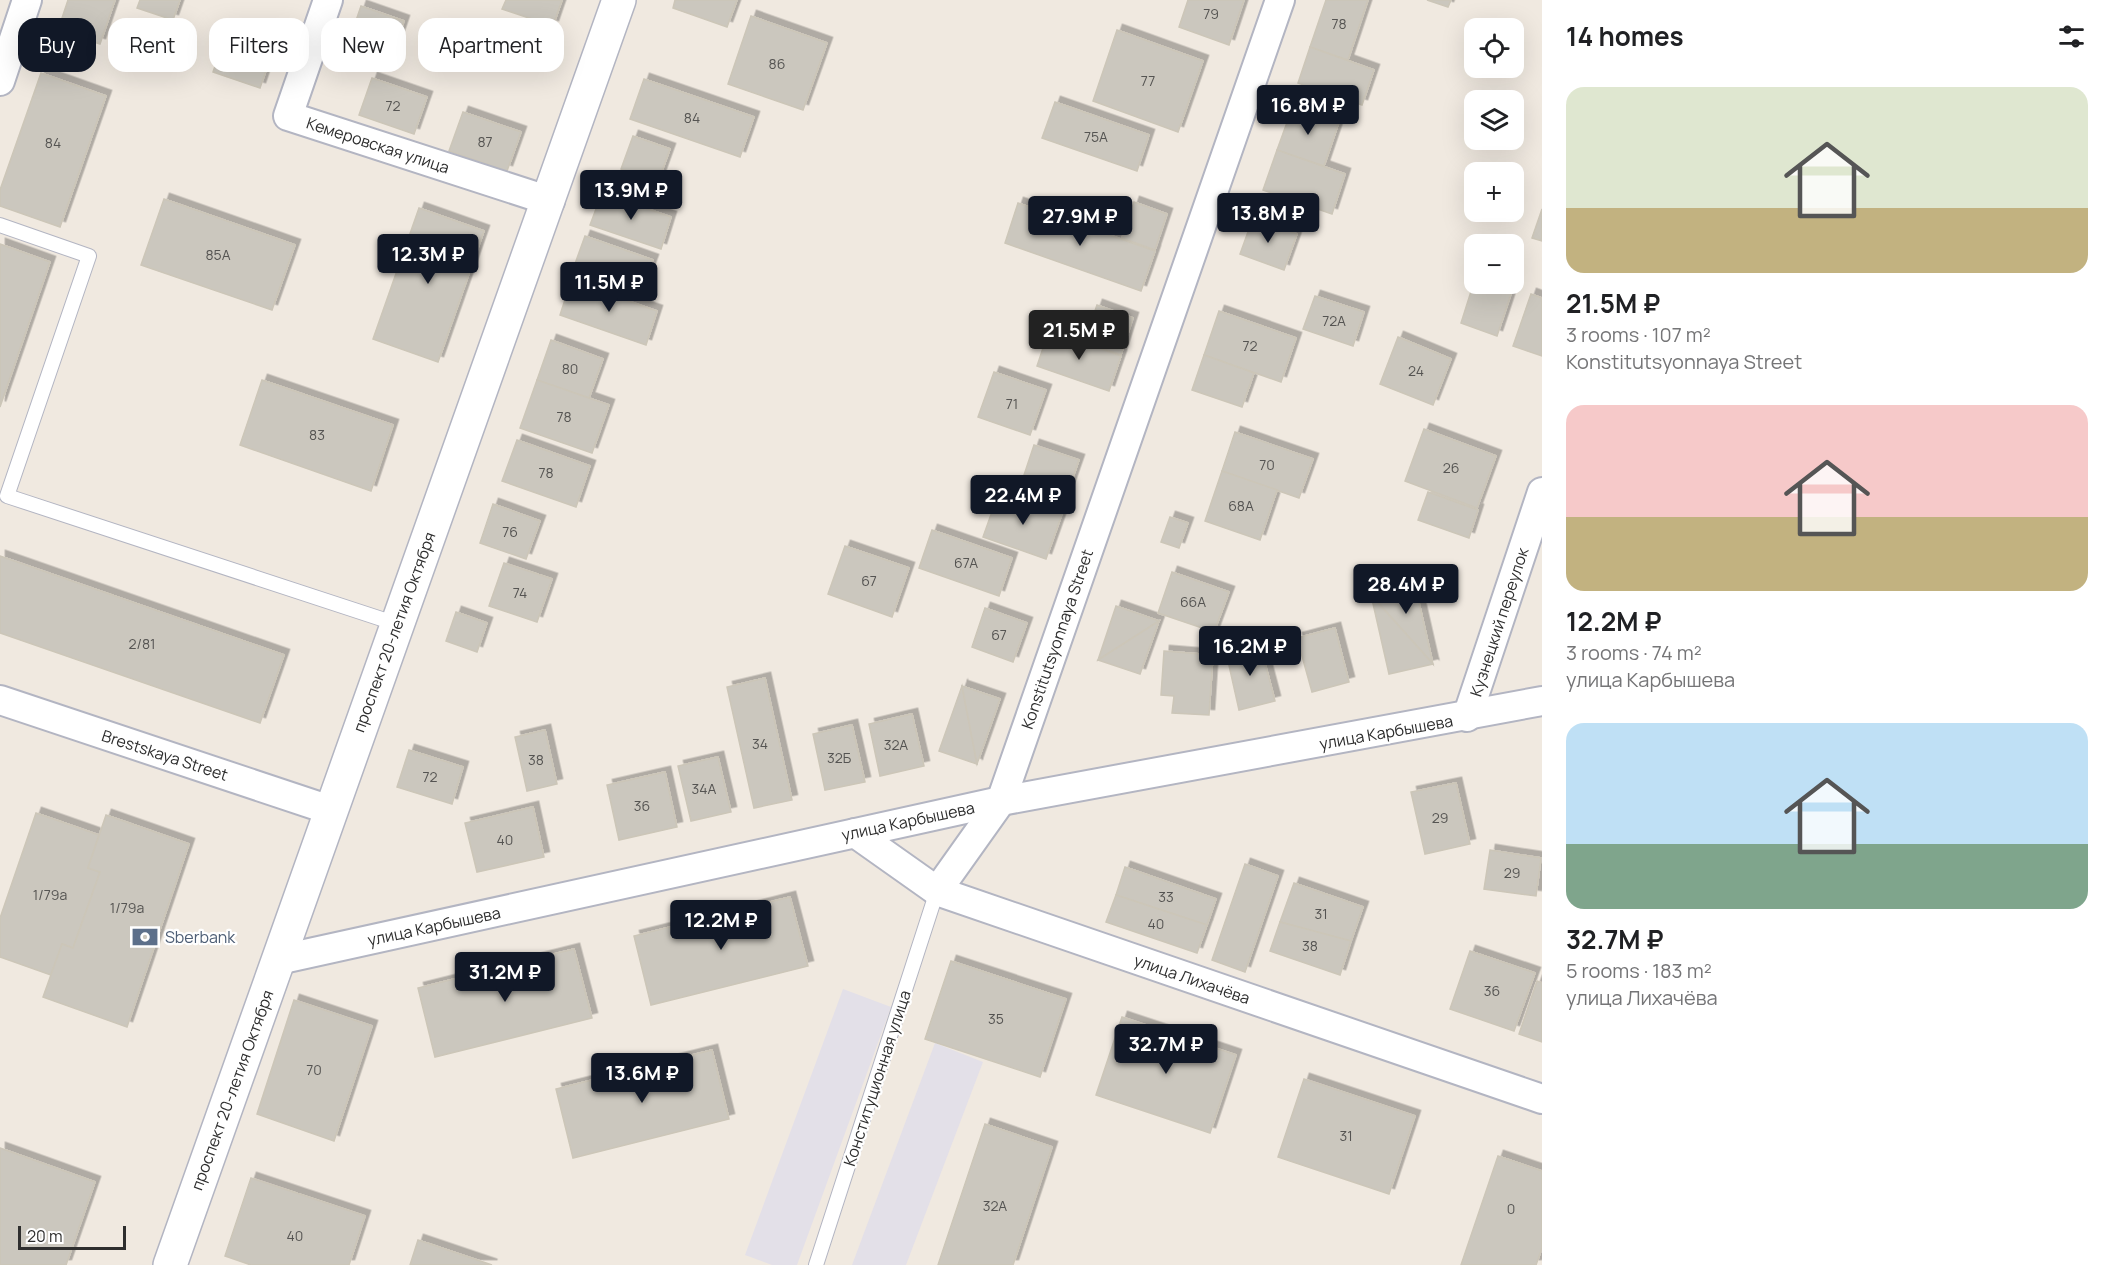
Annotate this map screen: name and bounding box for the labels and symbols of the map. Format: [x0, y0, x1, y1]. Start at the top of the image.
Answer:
house number: 79 [1203, 4, 1219, 23]
house number: 78 [1331, 14, 1347, 33]
house number: 86 [769, 54, 785, 73]
house number: 77 [1141, 71, 1155, 90]
pin: 16.8M ₽ [1253, 85, 1363, 136]
house number: 72 [385, 96, 401, 115]
house number: 84 [684, 108, 700, 127]
street label: Кемеровская улица [304, 112, 452, 178]
house number: 75А [1084, 127, 1108, 146]
house number: 87 [477, 132, 493, 151]
house number: 84 [45, 133, 61, 152]
pin: 13.9M ₽ [576, 170, 686, 221]
pin: 13.8M ₽ [1213, 193, 1323, 244]
pin: 27.9M ₽ [1025, 196, 1135, 247]
pin: 12.3M ₽ [373, 234, 483, 285]
house number: 85А [205, 245, 231, 264]
pin: 11.5M ₽ [554, 262, 664, 313]
pin: 21.5M ₽ [1024, 310, 1134, 361]
house number: 72А [1322, 311, 1346, 330]
house number: 72 [1242, 336, 1258, 355]
house number: 80 [562, 359, 578, 378]
house number: 24 [1408, 361, 1424, 380]
house number: 71 [1006, 394, 1018, 413]
house number: 78 [556, 407, 572, 426]
house number: 83 [309, 425, 325, 444]
house number: 70 [1259, 455, 1275, 474]
house number: 26 [1443, 458, 1459, 477]
house number: 78 [538, 463, 554, 482]
pin: 22.4M ₽ [968, 475, 1078, 526]
house number: 68А [1228, 496, 1254, 515]
house number: 76 [502, 522, 518, 541]
street label: проспект 20-летия Октября [347, 529, 441, 735]
street label: Кузнецкий переулок [1465, 544, 1534, 699]
street label: Konstitutsyonnaya Street [1016, 546, 1098, 732]
house number: 67А [954, 553, 978, 572]
pin: 28.4M ₽ [1351, 564, 1461, 615]
house number: 67 [861, 571, 877, 590]
house number: 74 [513, 583, 527, 602]
house number: 66А [1180, 592, 1206, 611]
house number: 67 [991, 625, 1007, 644]
pin: 16.2M ₽ [1195, 626, 1305, 677]
house number: 2/81 [129, 634, 156, 653]
street label: улица Карбышева [1317, 709, 1455, 755]
street label: Brestskaya Street [99, 724, 231, 786]
house number: 34 [752, 734, 768, 753]
house number: 32А [884, 735, 908, 754]
house number: 32Б [827, 748, 852, 767]
house number: 38 [528, 750, 544, 769]
house number: 72 [422, 767, 438, 786]
house number: 34А [691, 779, 717, 798]
house number: 36 [634, 796, 650, 815]
street label: улица Карбышева [840, 796, 976, 846]
house number: 29 [1432, 808, 1448, 827]
house number: 40 [497, 830, 513, 849]
house number: 29 [1504, 863, 1520, 882]
house number: 1/79а [33, 885, 67, 904]
house number: 33 [1158, 887, 1174, 906]
house number: 1/79а [110, 898, 144, 917]
pin: 12.2M ₽ [666, 900, 776, 951]
street label: улица Карбышева [366, 901, 502, 951]
house number: 31 [1314, 904, 1328, 923]
house number: 40 [1148, 914, 1164, 933]
bank icon: Sberbank [130, 922, 160, 952]
place label: Sberbank [165, 926, 236, 948]
house number: 38 [1302, 936, 1318, 955]
street label: улица Лихачёва [1131, 949, 1253, 1009]
pin: 31.2M ₽ [450, 952, 560, 1003]
house number: 36 [1484, 981, 1500, 1000]
street label: проспект 20-летия Октября [185, 987, 279, 1193]
street label: Конституционная улица [838, 987, 916, 1169]
house number: 35 [988, 1009, 1004, 1028]
pin: 32.7M ₽ [1111, 1024, 1221, 1075]
pin: 13.6M ₽ [587, 1053, 697, 1104]
house number: 70 [306, 1060, 322, 1079]
house number: 31 [1339, 1126, 1353, 1145]
house number: 32А [983, 1196, 1007, 1215]
house number: 0 [1507, 1199, 1515, 1218]
scale bar [18, 1223, 126, 1250]
house number: 40 [287, 1226, 303, 1245]

